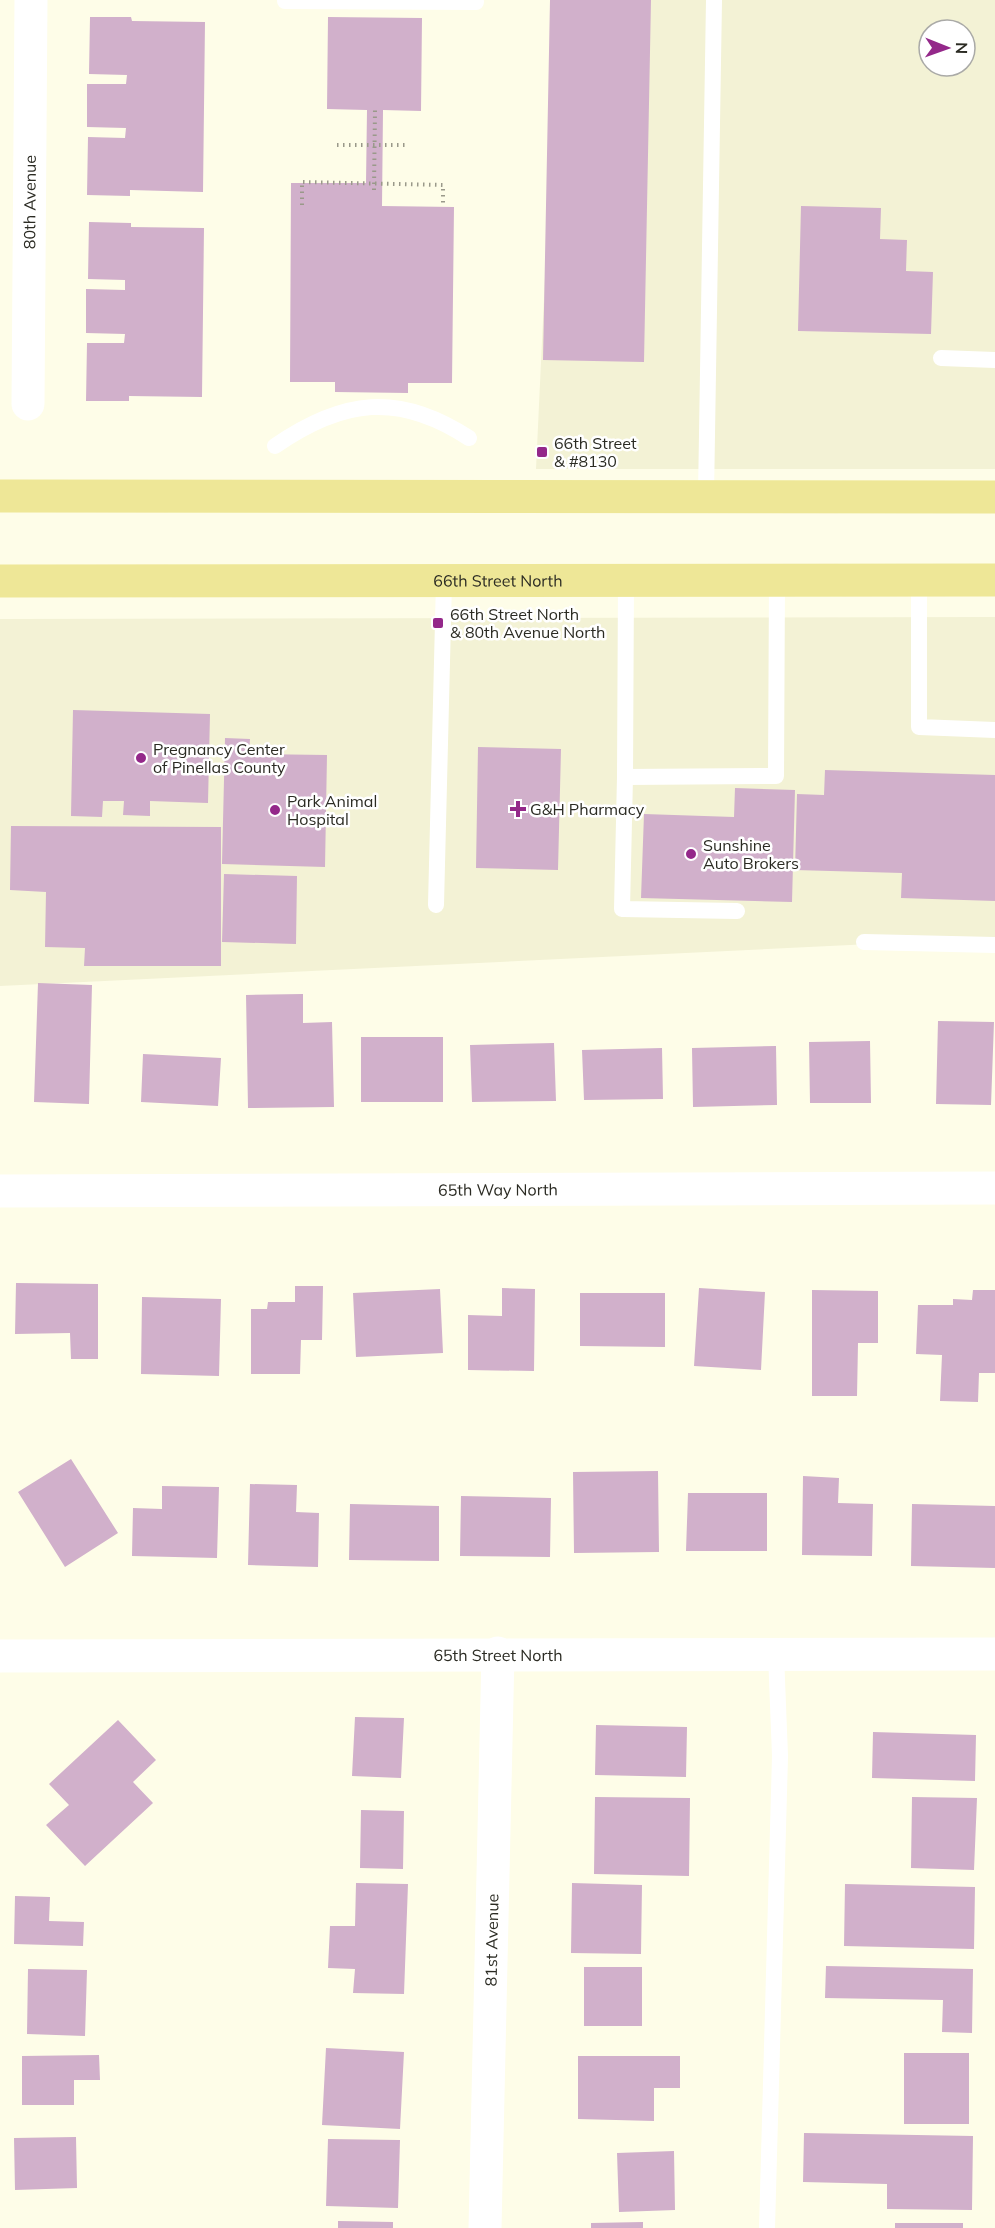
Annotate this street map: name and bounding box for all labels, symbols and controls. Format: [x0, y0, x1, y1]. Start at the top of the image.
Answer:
north arrow [917, 18, 977, 78]
text: N [952, 42, 972, 54]
street label: 80th Avenue [19, 155, 40, 249]
place label: 66th Street & #8130 [554, 433, 637, 471]
marker: 66th Street & #8130 [535, 445, 549, 459]
street label: 66th Street North [433, 570, 563, 591]
place label: 66th Street North & 80th Avenue North [450, 604, 605, 642]
marker: 66th Street North & 80th Avenue North [431, 616, 445, 630]
place label: Pregnancy Center of Pinellas County [153, 739, 286, 777]
marker: Pregnancy Center of Pinellas County [134, 751, 148, 765]
place label: Park Animal Hospital [287, 791, 377, 829]
place label: G&H Pharmacy [530, 799, 645, 819]
marker: G&H Pharmacy [511, 802, 525, 816]
marker: Park Animal Hospital [268, 803, 282, 817]
place label: Sunshine Auto Brokers [703, 835, 799, 873]
marker: Sunshine Auto Brokers [684, 847, 698, 861]
street label: 65th Way North [438, 1179, 558, 1200]
street label: 65th Street North [433, 1645, 563, 1665]
street label: 81st Avenue [480, 1894, 503, 1987]

